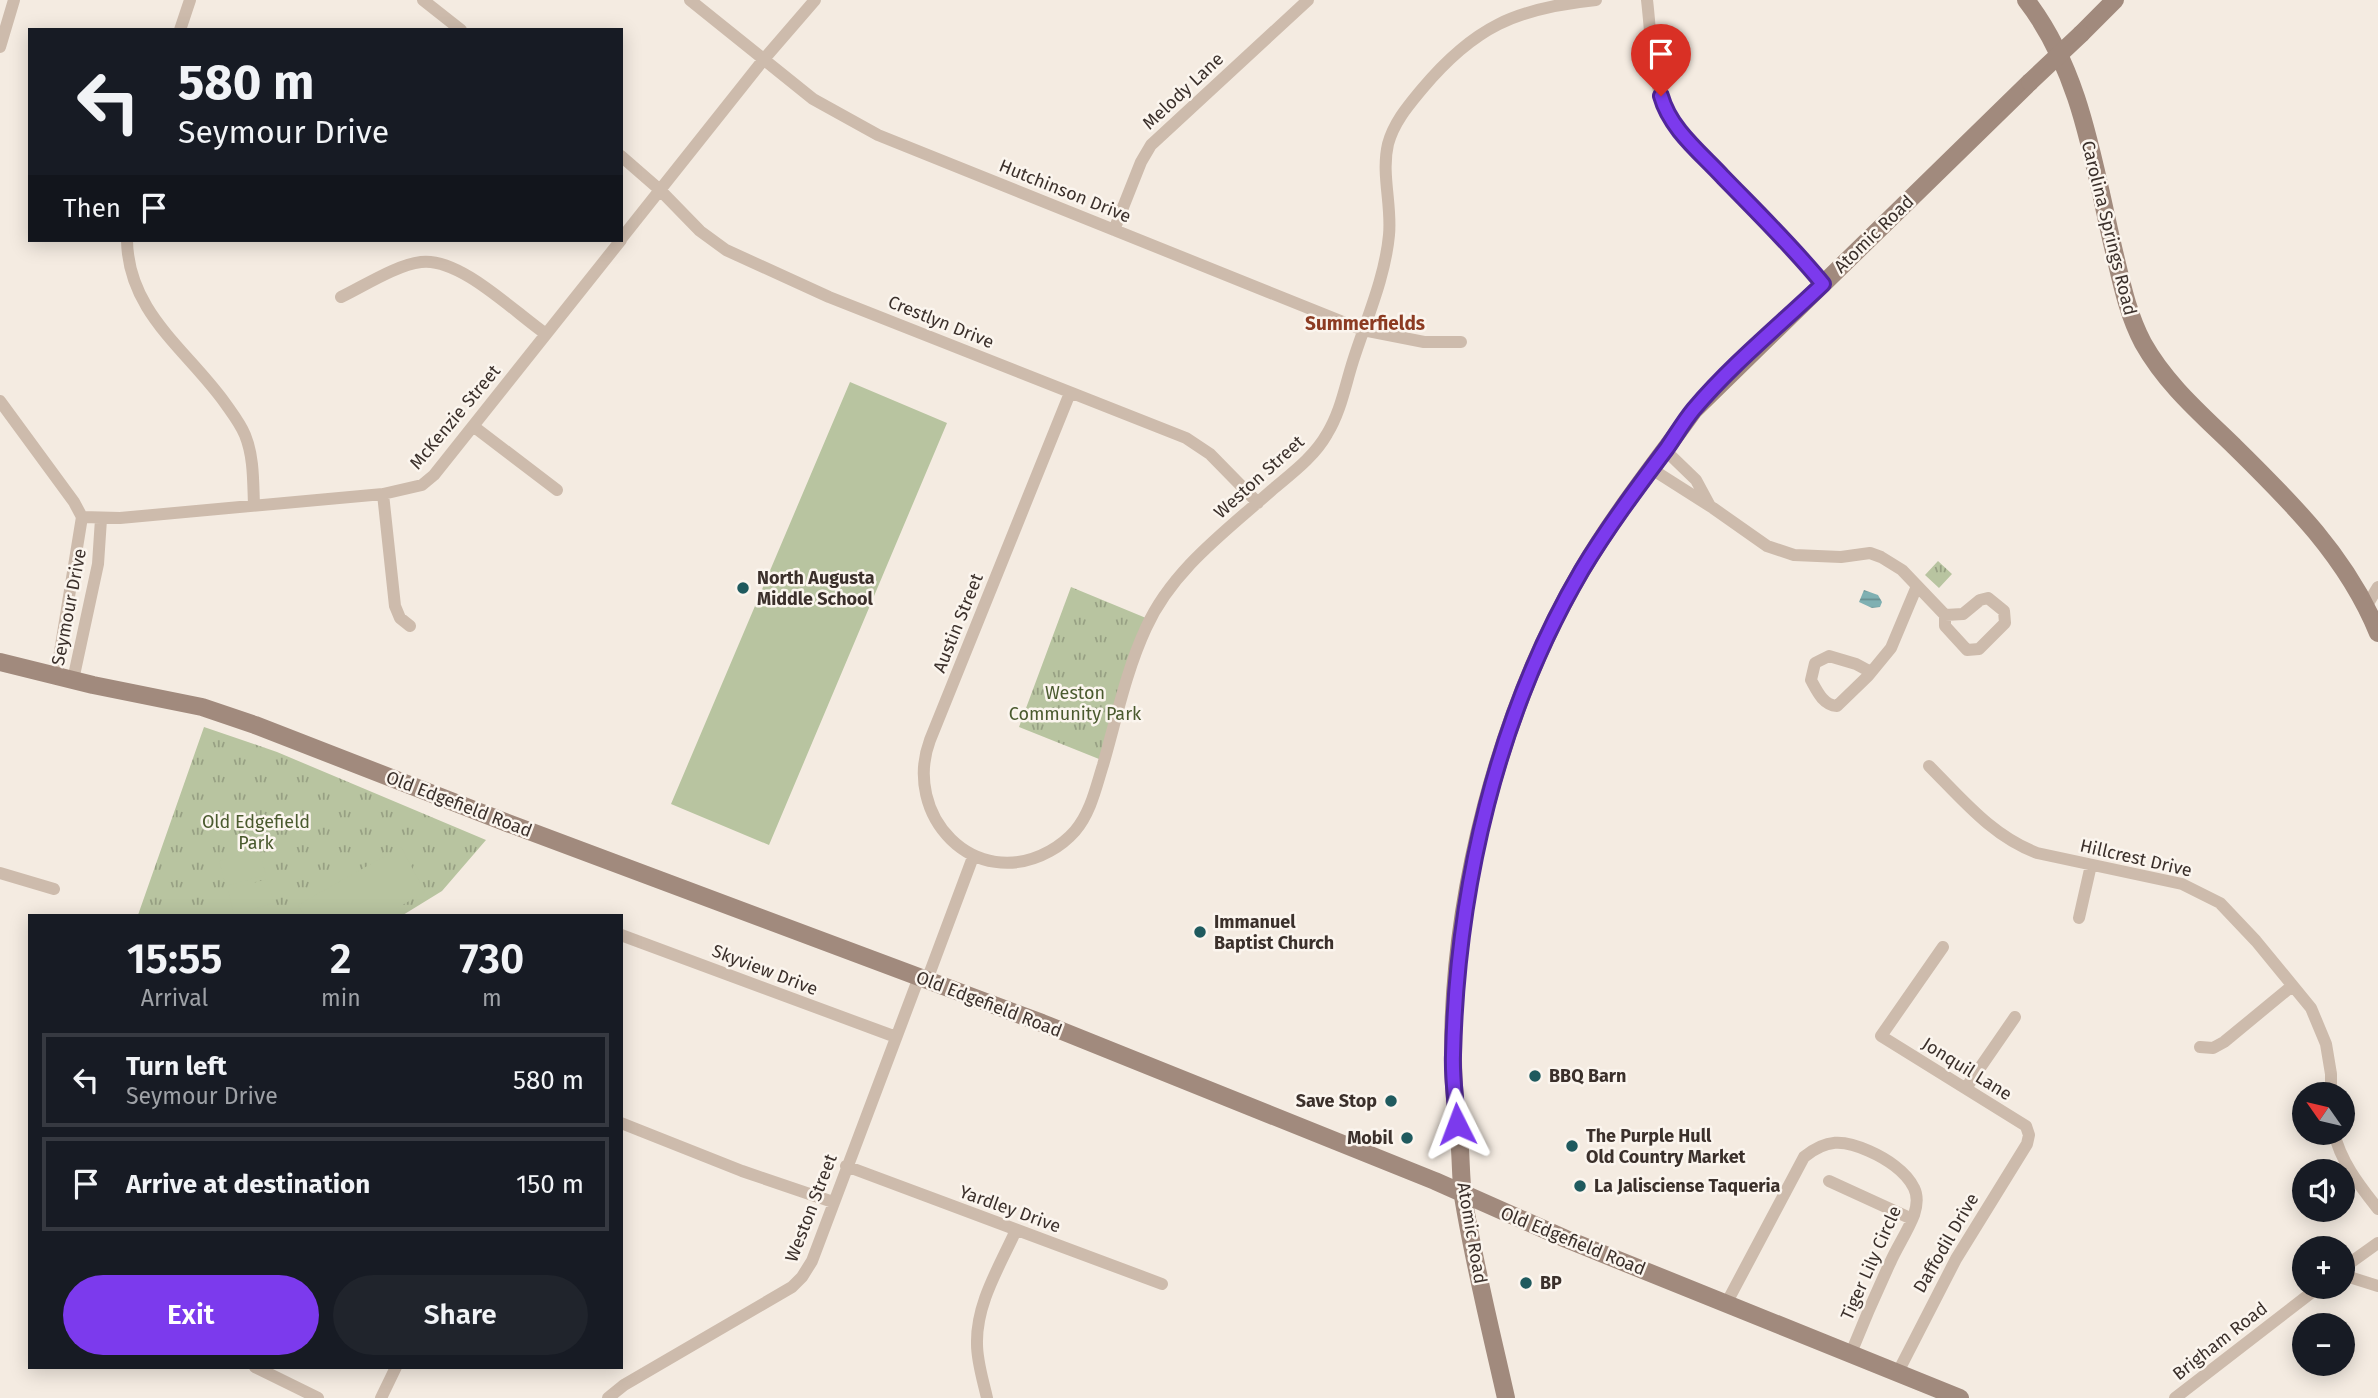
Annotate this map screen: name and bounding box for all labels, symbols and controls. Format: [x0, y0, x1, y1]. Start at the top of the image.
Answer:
pin [1631, 24, 1691, 96]
icon: arrive [1642, 35, 1680, 73]
street label: Melody Lane [1138, 48, 1228, 134]
text: 580 m [178, 53, 314, 112]
icon: left [63, 56, 154, 147]
text: Seymour Drive [178, 113, 389, 151]
street label: Carolina Springs Road [2077, 138, 2141, 318]
street label: Hutchinson Drive [996, 155, 1134, 227]
icon: arrive [135, 189, 173, 227]
street label: Atomic Road [1830, 191, 1918, 277]
text: Then [63, 193, 121, 224]
street label: Crestlyn Drive [885, 291, 997, 353]
district label: Summerfields [1305, 312, 1425, 335]
street label: McKenzie Street [405, 360, 505, 474]
street label: Weston Street [1209, 430, 1309, 523]
street label: Seymour Drive [47, 547, 91, 667]
place label: North Augusta Middle School [757, 567, 875, 610]
street label: Austin Street [928, 570, 988, 676]
marker: North Augusta Middle School [735, 580, 751, 596]
park label: Weston Community Park [1009, 682, 1142, 725]
street label: Old Edgefield Road [383, 766, 535, 842]
park label: Old Edgefield Park [202, 811, 310, 854]
street label: Hillcrest Drive [2078, 834, 2194, 882]
place label: Immanuel Baptist Church [1214, 911, 1334, 954]
marker: Immanuel Baptist Church [1192, 924, 1208, 940]
text: 15:55 [127, 934, 222, 984]
text: 2 [330, 934, 352, 984]
text: 730 [459, 934, 524, 984]
street label: Skyview Drive [709, 940, 821, 1000]
street label: Old Edgefield Road [913, 966, 1065, 1042]
text: Arrival [141, 984, 208, 1012]
text: min [321, 984, 361, 1012]
text: m [482, 984, 502, 1012]
street label: Jonquil Lane [1918, 1033, 2016, 1105]
text: Turn left [126, 1051, 227, 1082]
icon: left [67, 1061, 105, 1099]
text: 580 m [513, 1065, 584, 1096]
place label: BBQ Barn [1549, 1065, 1626, 1087]
marker: BBQ Barn [1527, 1068, 1543, 1084]
text: Seymour Drive [126, 1082, 278, 1110]
north arrow [2292, 1082, 2356, 1144]
map controls [2292, 1082, 2355, 1376]
position arrow [1420, 1087, 1494, 1161]
place label: Save Stop [1296, 1090, 1377, 1112]
marker: Save Stop [1383, 1093, 1399, 1109]
place label: The Purple Hull Old Country Market [1586, 1125, 1747, 1168]
place label: Mobil [1347, 1127, 1394, 1149]
marker: Mobil [1399, 1130, 1415, 1146]
marker: The Purple Hull Old Country Market [1564, 1138, 1580, 1154]
street label: Weston Street [780, 1150, 842, 1265]
button: sound [2292, 1159, 2355, 1222]
icon: arrive [67, 1165, 105, 1203]
text: Arrive at destination [126, 1169, 370, 1200]
text: 150 m [516, 1169, 584, 1200]
place label: La Jalisciense Taqueria [1594, 1175, 1781, 1197]
marker: La Jalisciense Taqueria [1572, 1178, 1588, 1194]
street label: Yardley Drive [956, 1181, 1064, 1237]
street label: Atomic Road [1452, 1181, 1492, 1285]
street label: Daffodil Drive [1909, 1189, 1983, 1297]
street label: Old Edgefield Road [1497, 1202, 1649, 1280]
street label: Tiger Lily Circle [1836, 1202, 1906, 1324]
button: + [2292, 1236, 2355, 1299]
place label: BP [1540, 1272, 1562, 1294]
button: Exit [63, 1275, 319, 1355]
button: Share [333, 1275, 588, 1355]
marker: BP [1518, 1275, 1534, 1291]
street label: Brigham Road [2168, 1297, 2272, 1385]
button: − [2292, 1313, 2355, 1376]

